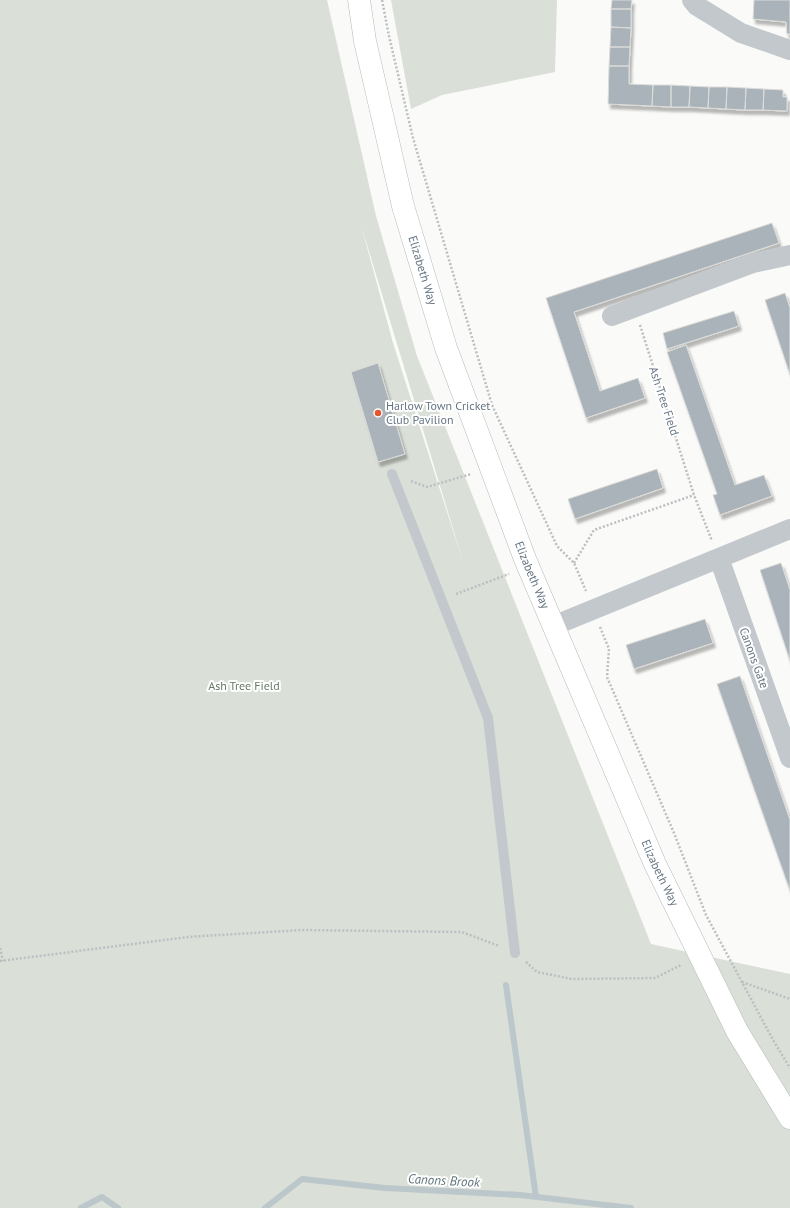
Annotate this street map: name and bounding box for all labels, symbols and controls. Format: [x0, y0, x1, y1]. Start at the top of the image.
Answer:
street label: Elizabeth Way [405, 234, 441, 307]
street label: Ash Tree Field [646, 364, 683, 437]
place label: Harlow Town Cricket Club Pavilion [386, 398, 490, 427]
marker: Harlow Town Cricket Club Pavilion [373, 408, 383, 418]
street label: Elizabeth Way [512, 539, 553, 611]
street label: Canons Gate [737, 625, 772, 690]
park label: Ash Tree Field [208, 678, 280, 693]
street label: Elizabeth Way [638, 837, 683, 909]
water label: Canons Brook [408, 1170, 481, 1191]

